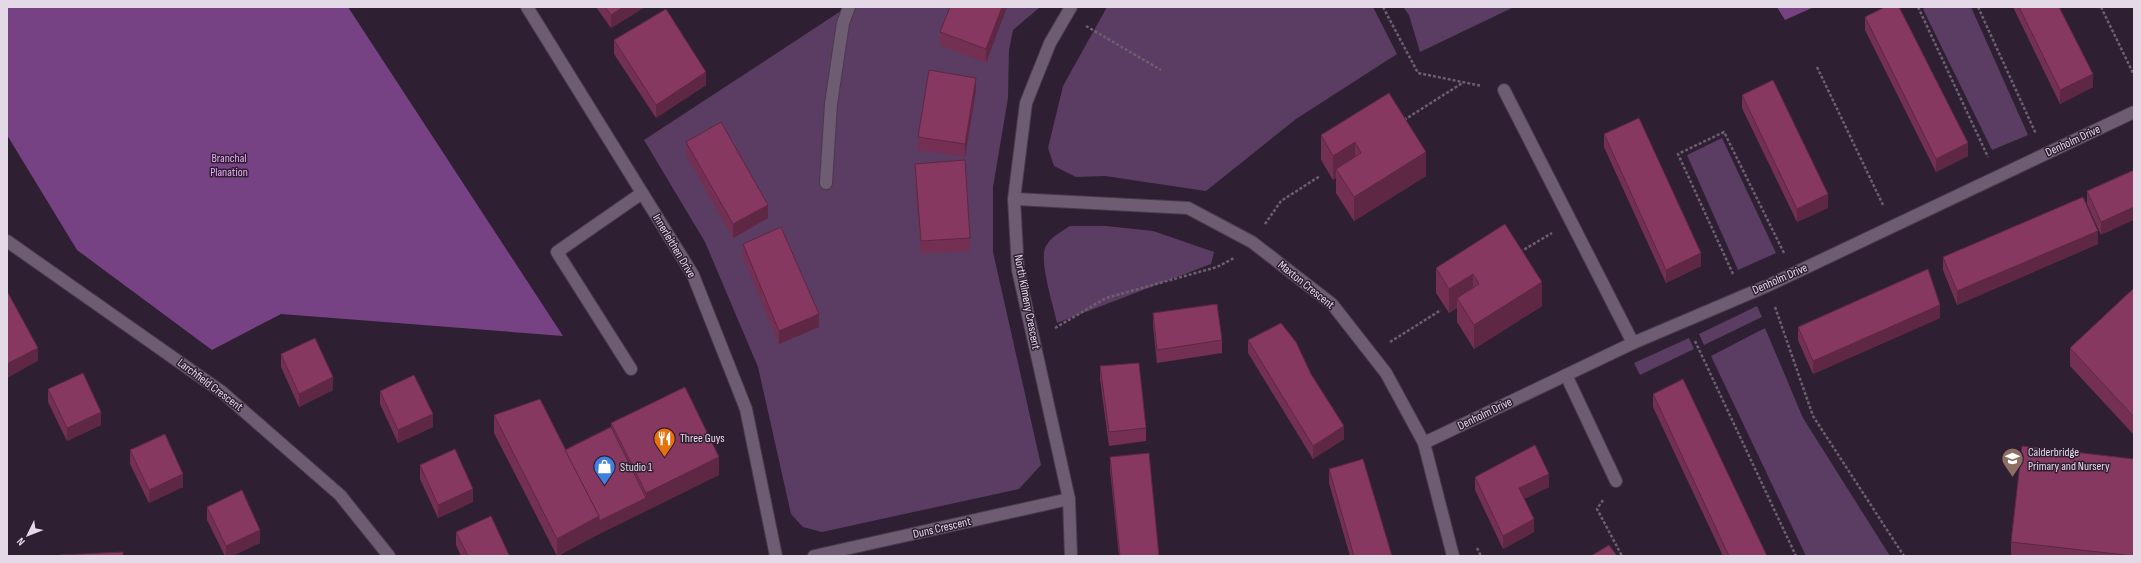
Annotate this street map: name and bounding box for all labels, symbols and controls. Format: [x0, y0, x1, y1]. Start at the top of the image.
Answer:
street label: Denholm Drive [2043, 122, 2103, 160]
park label: Branchal Planation [210, 151, 248, 180]
street label: Innerleithen Drive [649, 211, 699, 281]
street label: North Kilmeny Crescent [1010, 253, 1044, 351]
street label: Maxton Crescent [1275, 258, 1338, 313]
street label: Denholm Drive [1750, 260, 1810, 298]
street label: Larchfield Crescent [174, 356, 246, 415]
street label: Denholm Drive [1455, 394, 1515, 434]
restaurant icon: Three Guys [652, 425, 678, 458]
place label: Three Guys [680, 431, 725, 446]
place label: Calderbridge Primary and Nursery [2028, 445, 2110, 474]
school or university icon: Calderbridge Primary and Nursery [1999, 446, 2025, 479]
shop icon: Studio 1 [592, 454, 618, 487]
place label: Studio 1 [620, 460, 653, 475]
street label: Duns Crescent [912, 514, 973, 542]
north arrow [8, 515, 48, 555]
text: N [14, 535, 28, 548]

